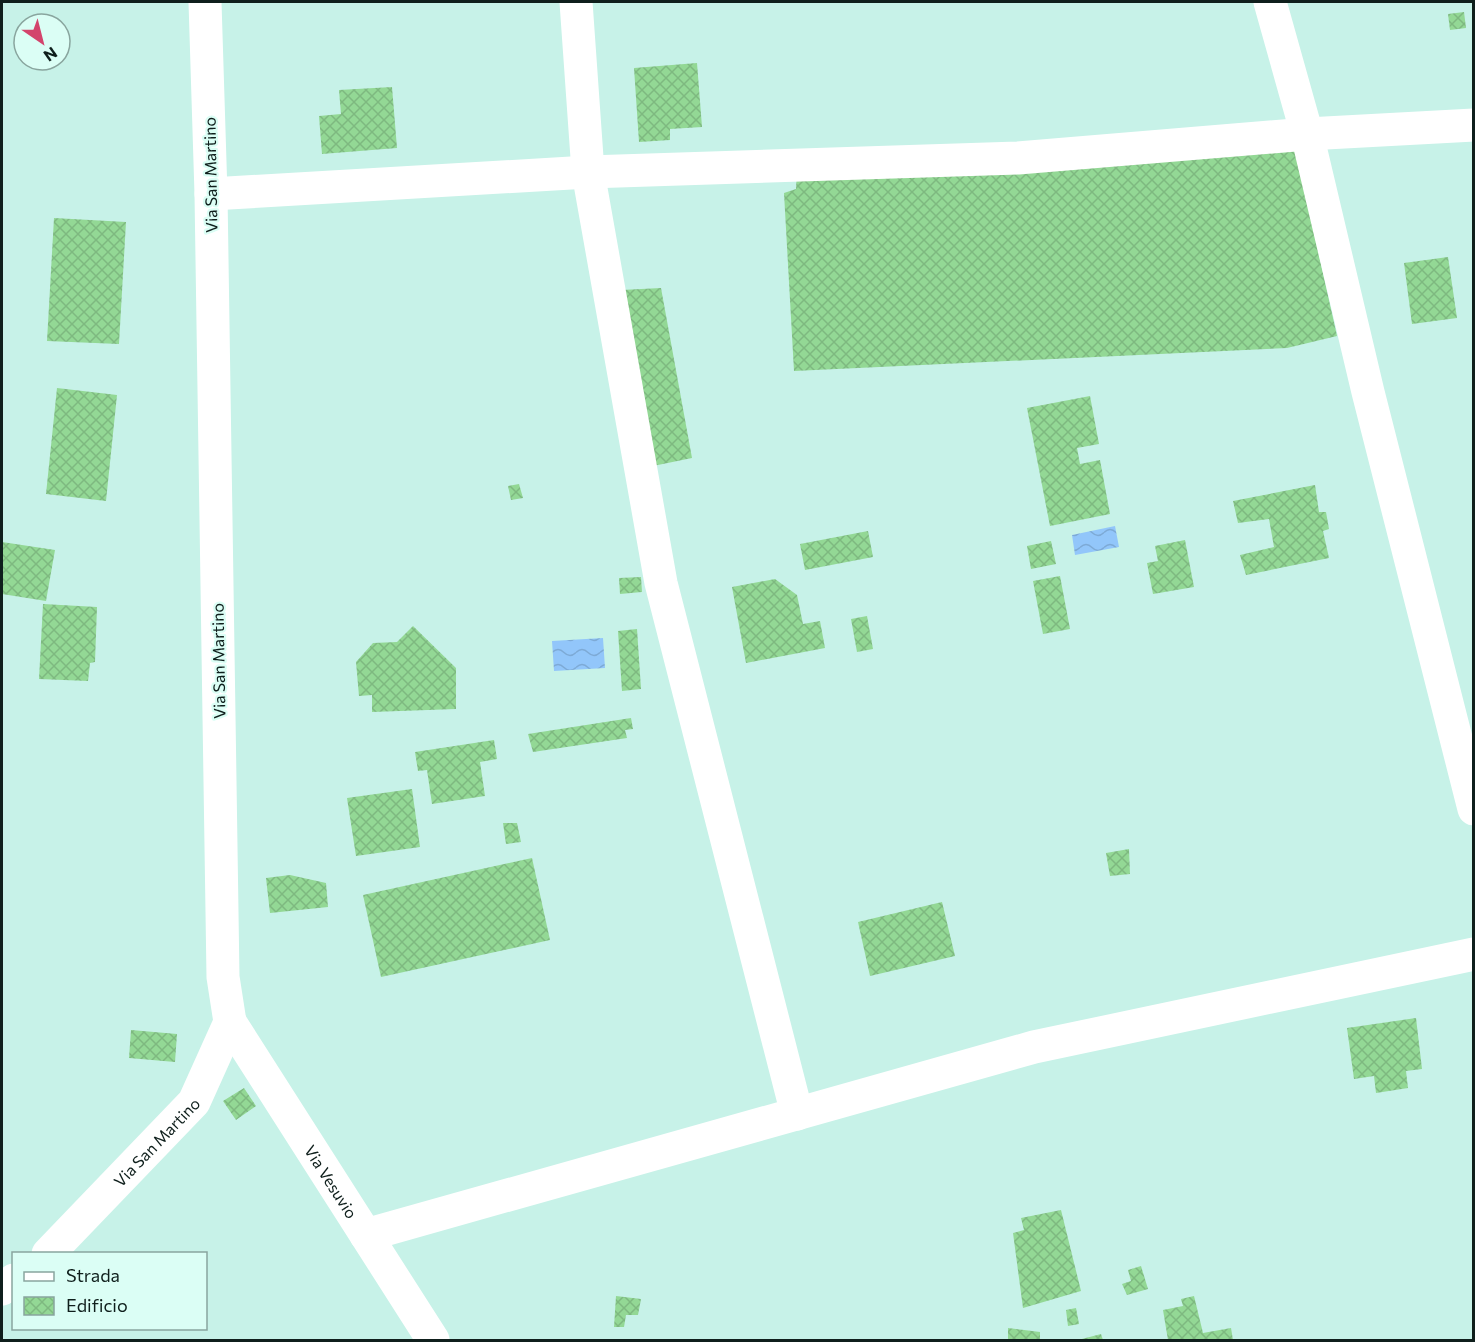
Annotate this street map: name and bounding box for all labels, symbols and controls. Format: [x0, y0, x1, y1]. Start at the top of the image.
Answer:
north arrow [12, 12, 72, 72]
text: N [41, 43, 61, 66]
street label: Via San Martino [199, 117, 221, 233]
street label: Via San Martino [207, 603, 229, 719]
street label: Via San Martino [109, 1093, 203, 1190]
street label: Via Vesuvio [301, 1141, 362, 1221]
legend [12, 1252, 207, 1330]
text: Strada [66, 1264, 120, 1286]
text: Edificio [66, 1294, 128, 1316]

